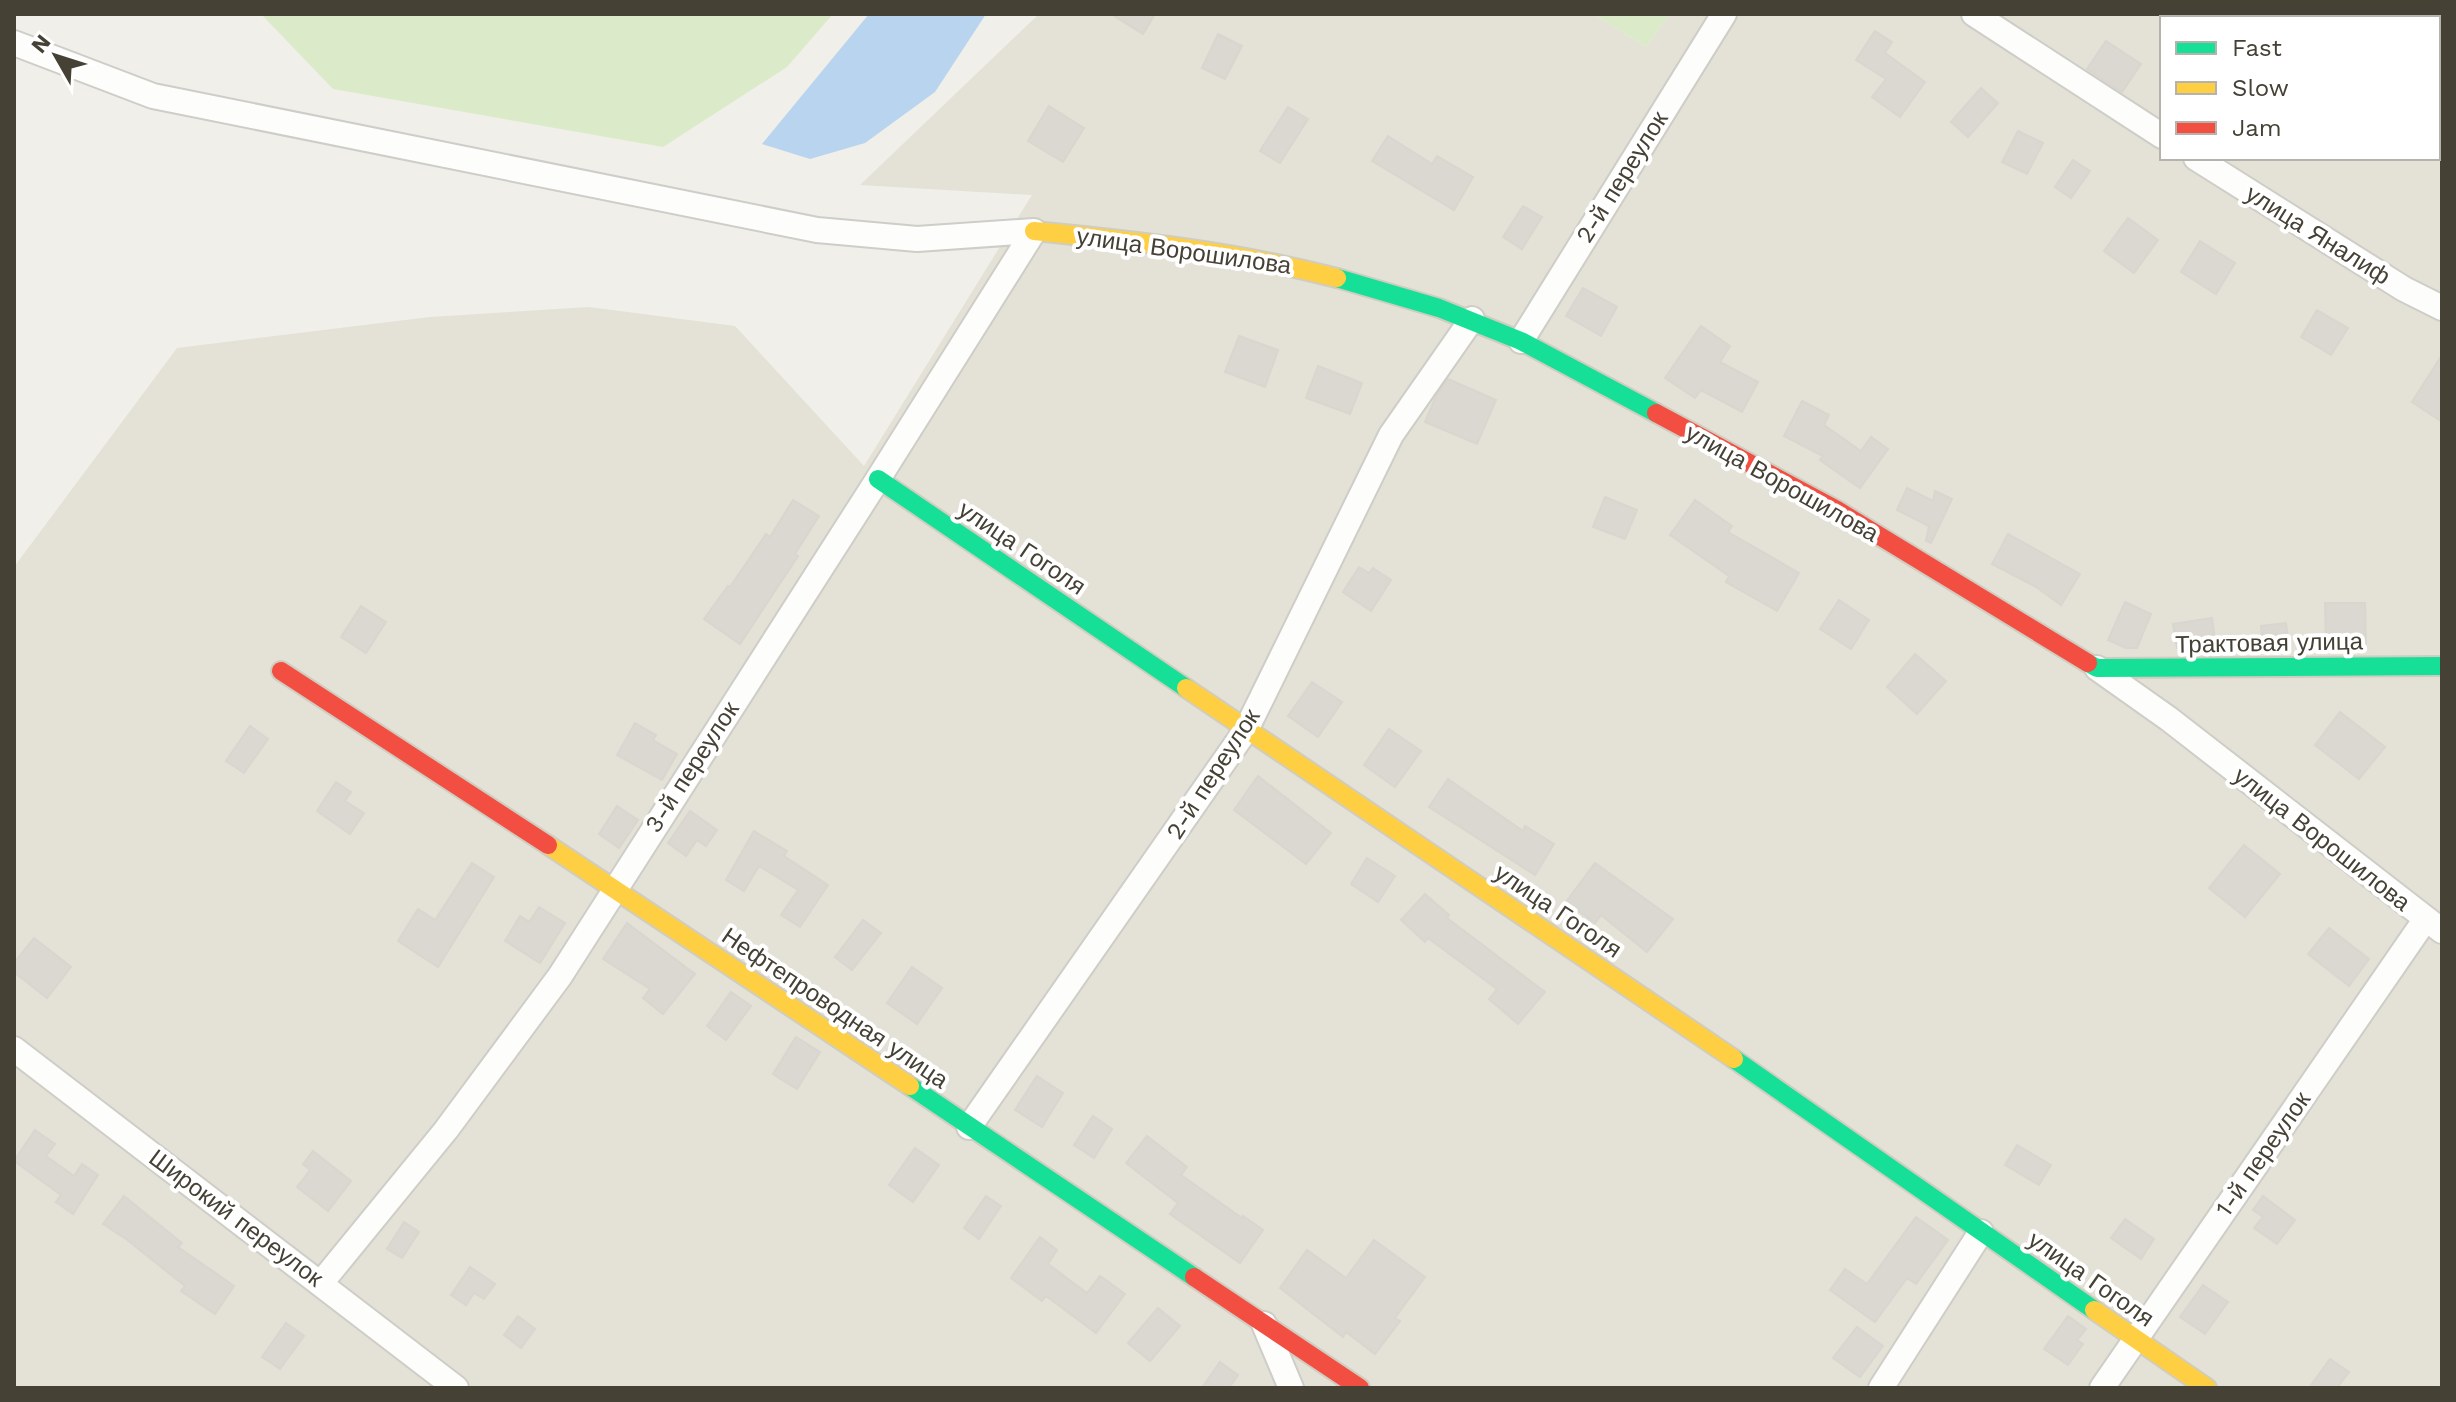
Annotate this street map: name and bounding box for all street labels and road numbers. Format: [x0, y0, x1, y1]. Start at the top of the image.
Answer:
street label: 2-й переулок [1570, 106, 1674, 248]
street label: улица Яналиф [2241, 179, 2395, 291]
street label: улица Ворошилова [1075, 222, 1294, 280]
street label: улица Ворошилова [1681, 418, 1884, 548]
street label: улица Гоголя [953, 495, 1091, 601]
street label: Трактовая улица [2175, 627, 2364, 659]
street label: 3-й переулок [639, 696, 745, 838]
street label: 2-й переулок [1160, 703, 1266, 844]
street label: улица Ворошилова [2228, 761, 2416, 917]
street label: улица Гоголя [1489, 858, 1627, 964]
street label: Нефтепроводная улица [717, 922, 954, 1095]
street label: 1-й переулок [2210, 1086, 2316, 1222]
street label: Широкий переулок [144, 1144, 329, 1293]
street label: улица Гоголя [2023, 1225, 2159, 1333]

